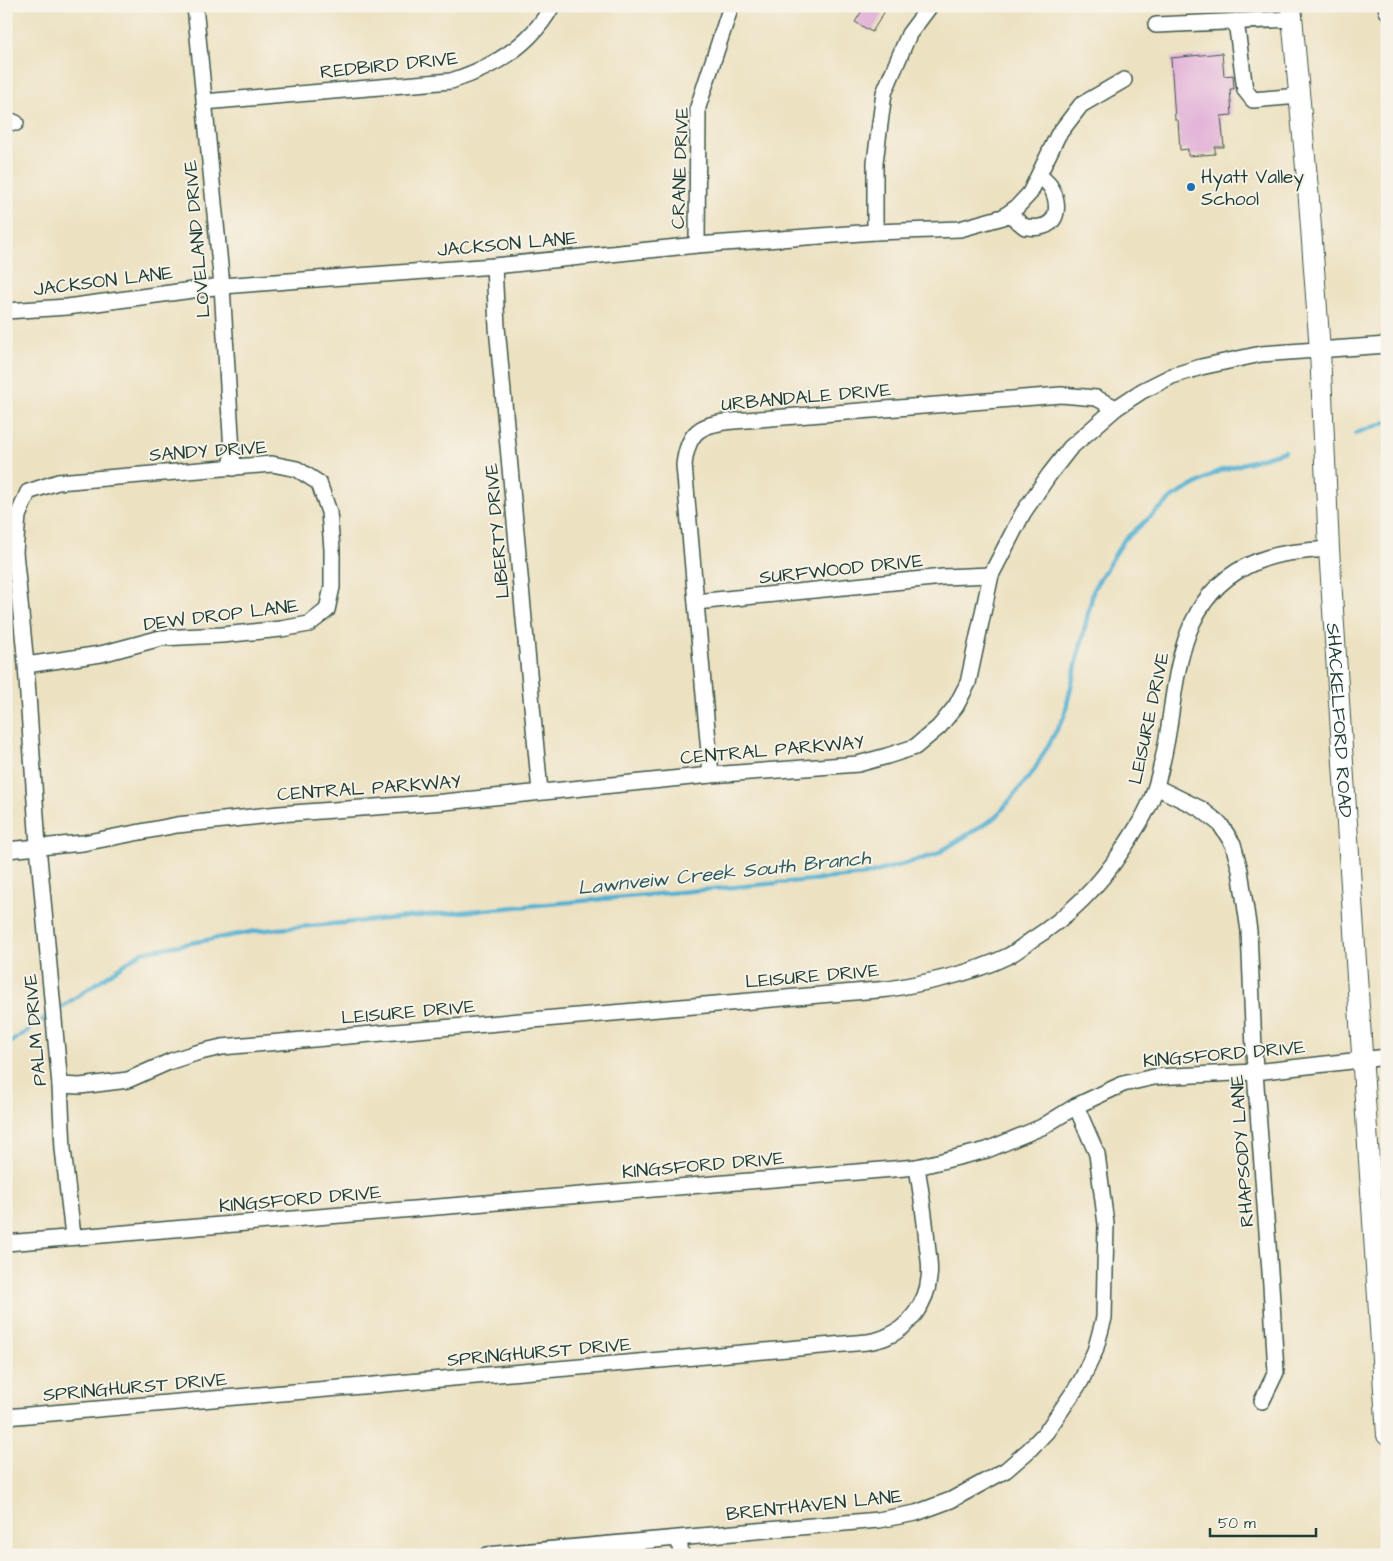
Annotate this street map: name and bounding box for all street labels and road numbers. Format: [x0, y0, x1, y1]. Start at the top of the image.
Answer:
street label: REDBIRD DRIVE [319, 45, 460, 86]
street label: CRANE DRIVE [665, 107, 696, 229]
street label: LOVELAND DRIVE [177, 159, 218, 319]
street label: JACKSON LANE [436, 225, 578, 264]
street label: JACKSON LANE [32, 260, 174, 303]
street label: URBANDALE DRIVE [720, 377, 892, 418]
street label: SANDY DRIVE [148, 434, 268, 469]
street label: LIBERTY DRIVE [478, 462, 517, 600]
street label: SURFWOOD DRIVE [758, 547, 924, 592]
street label: DEW DROP LANE [142, 593, 300, 638]
street label: SHACKELFORD ROAD [1319, 622, 1359, 819]
street label: LEISURE DRIVE [1122, 650, 1177, 787]
street label: CENTRAL PARKWAY [679, 729, 865, 772]
street label: CENTRAL PARKWAY [276, 769, 462, 808]
street label: LEISURE DRIVE [744, 957, 880, 996]
street label: PALM DRIVE [17, 973, 54, 1087]
street label: LEISURE DRIVE [340, 993, 476, 1032]
street label: KINGSFORD DRIVE [1142, 1034, 1306, 1075]
street label: RHAPSODY LANE [1224, 1074, 1261, 1228]
street label: KINGSFORD DRIVE [621, 1145, 785, 1186]
street label: KINGSFORD DRIVE [218, 1179, 382, 1220]
street label: SPRINGHURST DRIVE [446, 1331, 633, 1374]
street label: SPRINGHURST DRIVE [42, 1366, 229, 1409]
street label: BRENTHAVEN LANE [725, 1483, 904, 1528]

